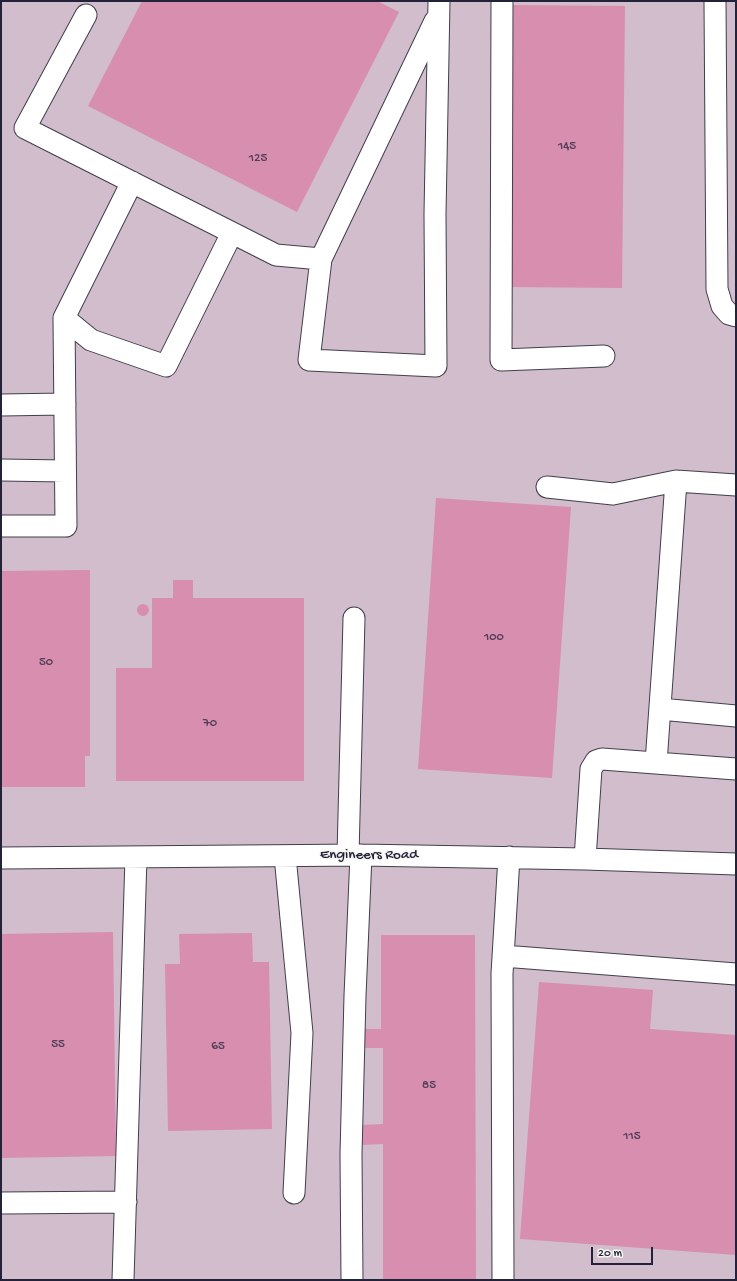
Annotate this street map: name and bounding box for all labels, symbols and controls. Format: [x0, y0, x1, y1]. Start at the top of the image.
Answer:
house number: 145 [558, 139, 576, 155]
house number: 125 [249, 151, 267, 167]
house number: 100 [484, 630, 504, 646]
house number: 50 [39, 655, 53, 671]
house number: 70 [203, 716, 217, 732]
street label: Engineers Road [320, 847, 418, 865]
house number: 55 [51, 1037, 65, 1053]
house number: 65 [211, 1039, 225, 1055]
house number: 85 [422, 1078, 436, 1094]
house number: 115 [623, 1129, 641, 1145]
scale bar [593, 1239, 655, 1265]
text: 20 m [598, 1247, 622, 1261]

